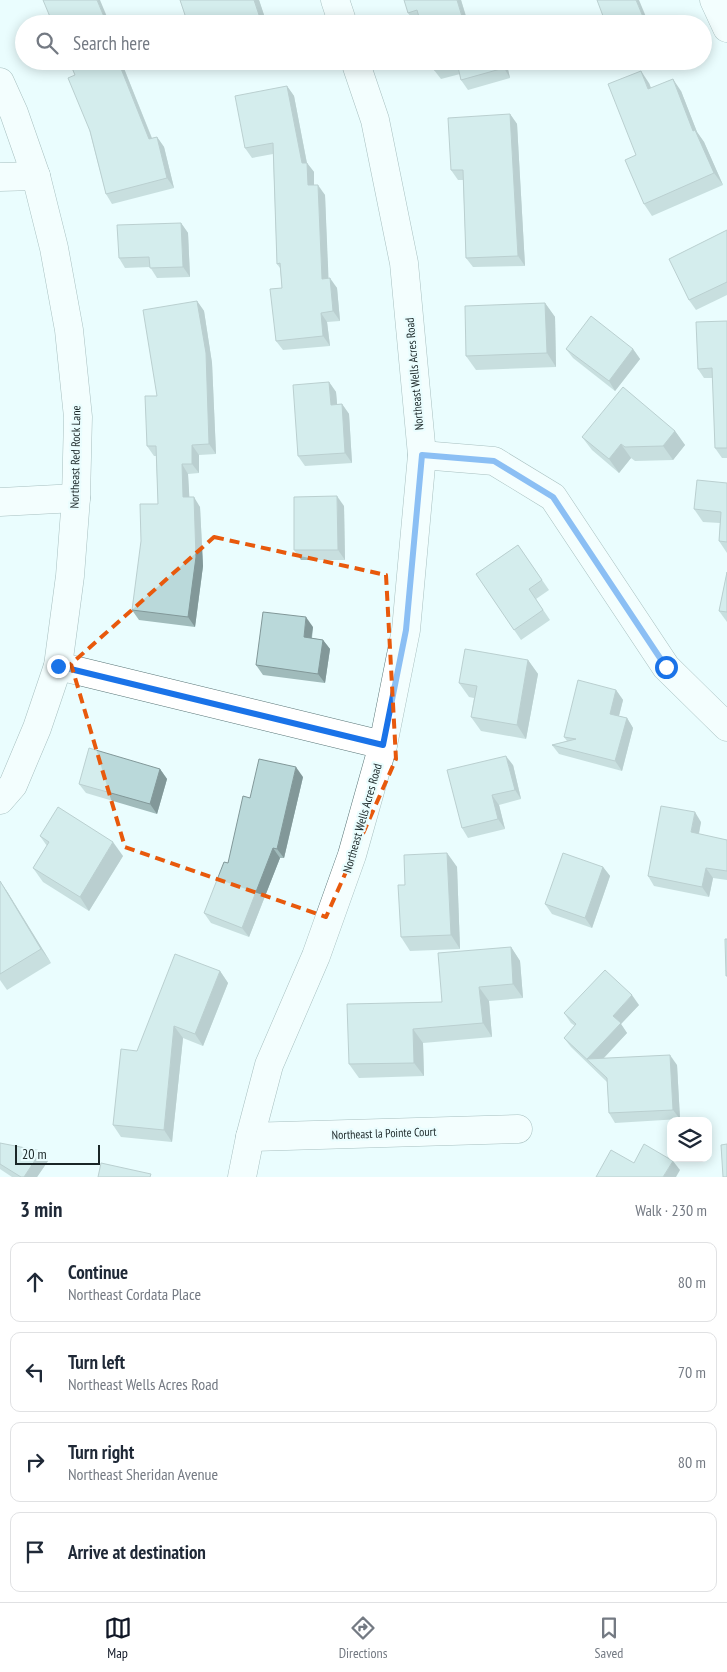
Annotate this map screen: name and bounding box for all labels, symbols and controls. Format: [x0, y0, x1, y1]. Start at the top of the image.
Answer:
search box [15, 15, 712, 70]
icon: search [33, 29, 61, 57]
text: Search here [73, 31, 150, 55]
street label: Northeast Wells Acres Road [402, 317, 426, 431]
street label: Northeast Red Rock Lane [67, 405, 83, 509]
route end [47, 655, 70, 678]
route start [655, 656, 678, 679]
street label: Northeast Wells Acres Road [339, 762, 385, 874]
map controls [667, 1117, 712, 1162]
button: layers [667, 1117, 712, 1162]
street label: Northeast la Pointe Court [331, 1124, 437, 1142]
scale bar [15, 1142, 100, 1165]
text: 20 m [22, 1145, 47, 1163]
text: 3 min [20, 1196, 62, 1223]
text: Walk · 230 m [635, 1200, 707, 1220]
text: Continue [68, 1260, 128, 1284]
icon: ahead [21, 1268, 49, 1296]
text: 80 m [678, 1272, 706, 1292]
text: Northeast Cordata Place [68, 1284, 201, 1304]
text: Turn left [68, 1350, 125, 1374]
icon: left [21, 1358, 49, 1386]
text: 70 m [678, 1362, 706, 1382]
text: Northeast Wells Acres Road [68, 1374, 218, 1394]
text: Turn right [68, 1440, 134, 1464]
icon: right [21, 1448, 49, 1476]
text: 80 m [678, 1452, 706, 1472]
text: Northeast Sheridan Avenue [68, 1464, 218, 1484]
icon: arrive [21, 1538, 49, 1566]
text: Arrive at destination [68, 1540, 206, 1564]
tab: Map [104, 1614, 132, 1662]
tab: Directions [339, 1614, 387, 1662]
tab: Saved [595, 1614, 623, 1662]

